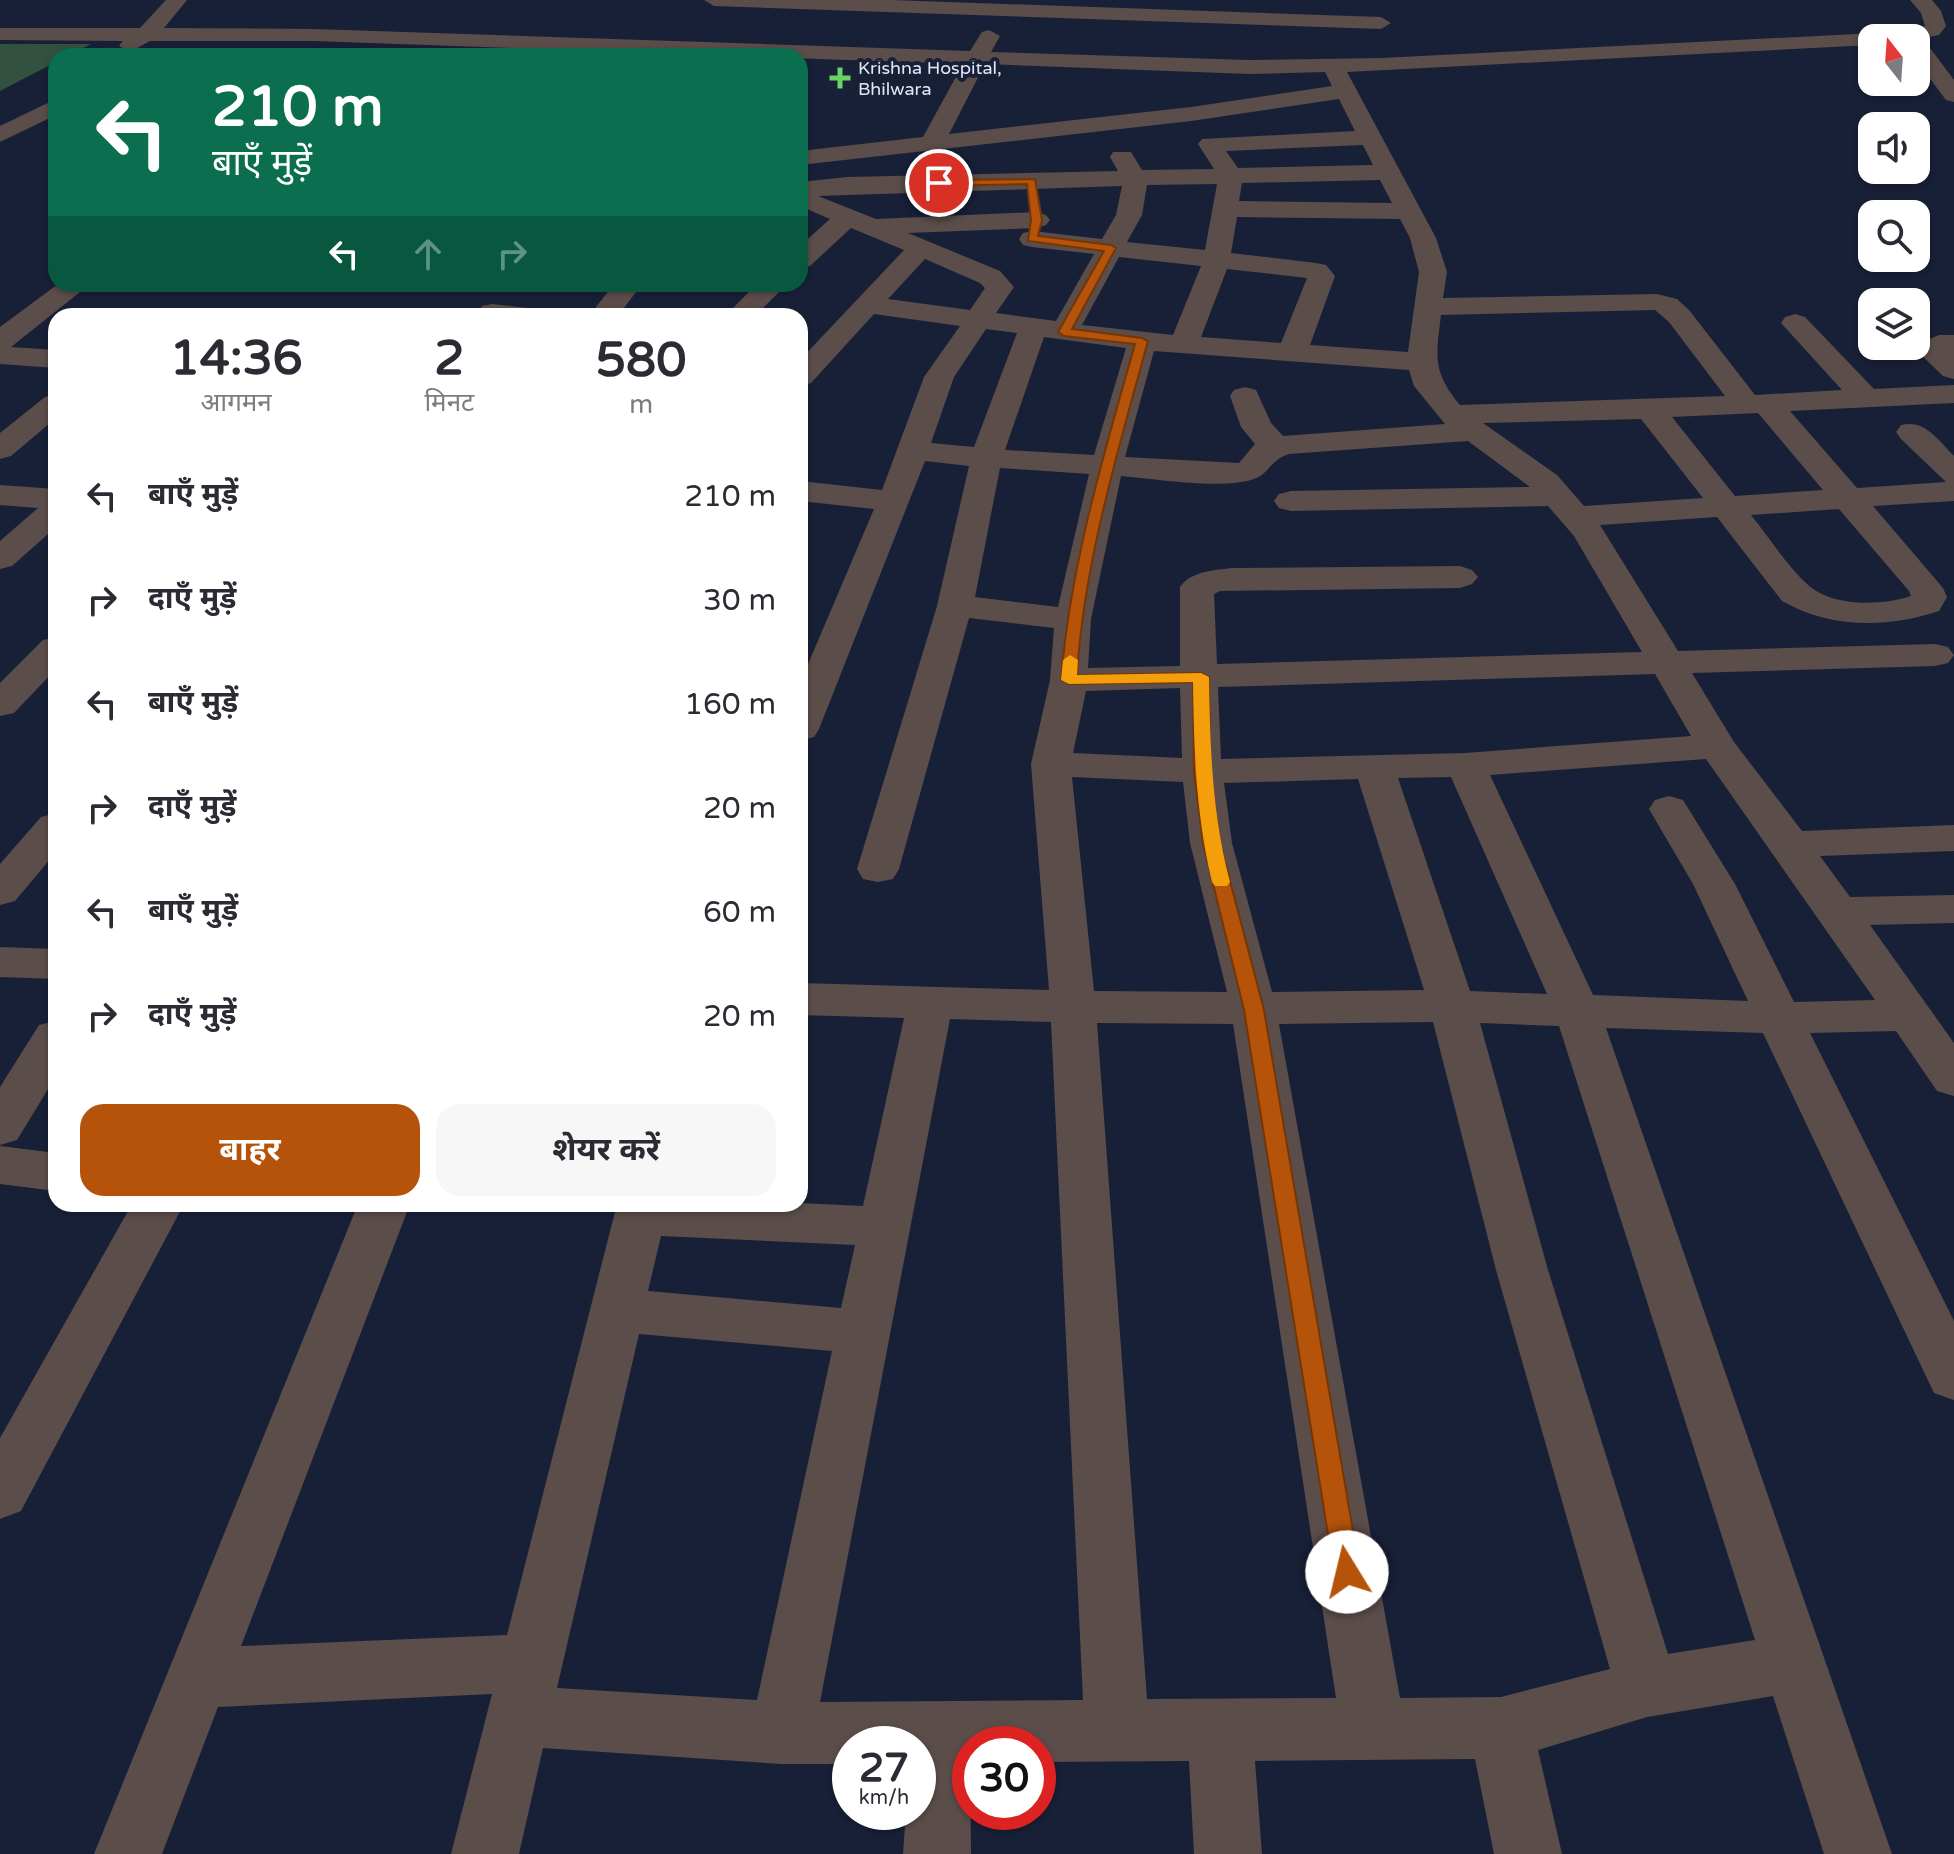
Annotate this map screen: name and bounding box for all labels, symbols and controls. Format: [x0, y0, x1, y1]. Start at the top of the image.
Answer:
north arrow [1858, 24, 1930, 96]
map controls [1858, 24, 1930, 360]
place label: Krishna Hospital, Bhilwara [858, 57, 1002, 100]
marker: Krishna Hospital, Bhilwara [829, 67, 851, 89]
text: 210 m [212, 74, 383, 141]
icon: left [80, 80, 184, 184]
button: sound [1858, 112, 1930, 184]
text: बाएँ मुड़ें [212, 142, 312, 185]
pin [905, 149, 973, 217]
icon: arrive [917, 161, 961, 205]
button: search [1858, 200, 1930, 272]
icon: left [322, 232, 366, 276]
icon: ahead [406, 232, 450, 276]
icon: right [490, 232, 534, 276]
button: layers [1858, 288, 1930, 360]
text: 14:36 [170, 330, 303, 388]
text: 2 [434, 330, 464, 388]
text: 580 [596, 332, 686, 390]
text: आगमन [201, 387, 272, 418]
text: मिनट [424, 387, 474, 418]
text: m [629, 389, 653, 420]
icon: left [80, 474, 124, 518]
text: बाएँ मुड़ें [148, 476, 238, 513]
text: 210 m [684, 478, 776, 515]
icon: right [80, 578, 124, 622]
text: दाएँ मुड़ें [148, 580, 236, 617]
text: 30 m [703, 582, 776, 619]
icon: left [80, 682, 124, 726]
text: बाएँ मुड़ें [148, 684, 238, 721]
text: 160 m [684, 686, 776, 723]
icon: right [80, 786, 124, 830]
text: दाएँ मुड़ें [148, 788, 236, 825]
text: 20 m [703, 790, 776, 827]
icon: left [80, 890, 124, 934]
text: बाएँ मुड़ें [148, 892, 238, 929]
text: 60 m [703, 894, 776, 931]
icon: right [80, 994, 124, 1038]
text: दाएँ मुड़ें [148, 996, 236, 1033]
text: 20 m [703, 998, 776, 1035]
button: बाहर [80, 1104, 420, 1196]
button: शेयर करें [436, 1104, 776, 1196]
position arrow [1305, 1530, 1389, 1614]
speed limit sign: 30 [952, 1726, 1056, 1830]
text: 27 [859, 1744, 909, 1792]
text: km/h [859, 1786, 909, 1810]

